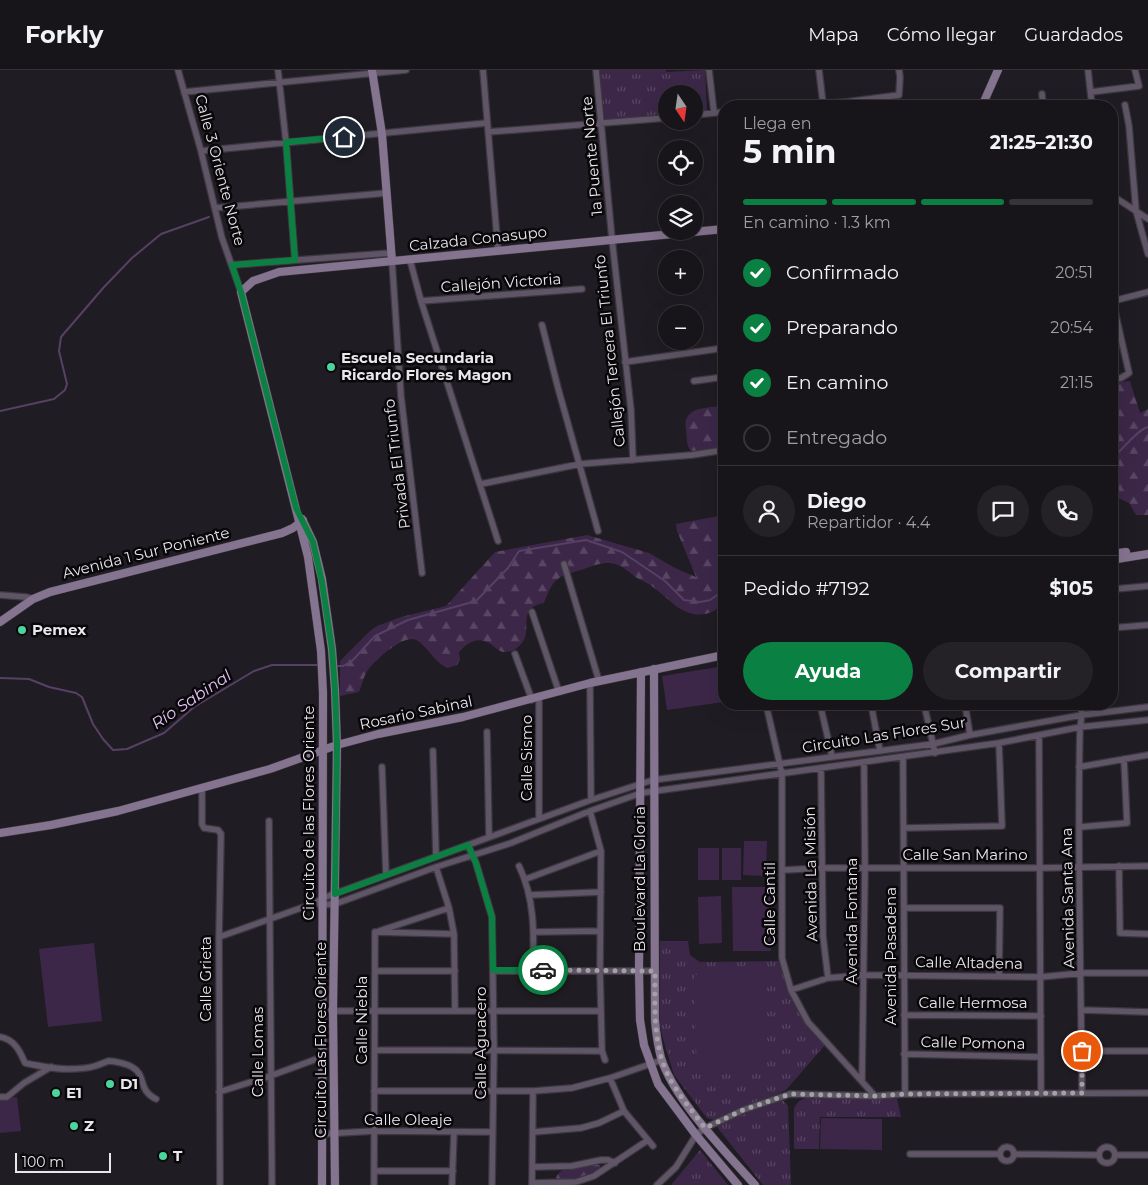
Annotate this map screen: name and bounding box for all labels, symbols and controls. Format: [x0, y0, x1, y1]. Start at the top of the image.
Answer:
text: Forkly [25, 20, 103, 49]
text: Mapa [808, 24, 859, 46]
text: Cómo llegar [887, 24, 996, 46]
text: Guardados [1024, 24, 1123, 46]
north arrow [658, 85, 702, 130]
map controls [658, 85, 703, 350]
street label: Calle 3 Oriente Norte [191, 92, 250, 248]
street label: 1a Puente Norte [577, 96, 606, 217]
text: Llega en [743, 114, 811, 133]
pin [323, 116, 365, 158]
icon: home [330, 123, 358, 151]
text: 21:25–21:30 [990, 131, 1093, 154]
text: 5 min [743, 132, 836, 171]
button: locate [658, 140, 703, 185]
button: layers [658, 195, 703, 240]
text: En camino · 1.3 km [743, 213, 891, 232]
street label: Calzada Conasupo [408, 222, 548, 255]
button: + [658, 250, 703, 295]
street label: Callejón Tercera El Triunfo [590, 254, 629, 448]
icon: check [743, 259, 771, 287]
text: Confirmado [786, 261, 899, 284]
text: 20:51 [1055, 263, 1093, 282]
street label: Callejón Victoria [440, 269, 562, 296]
button: − [658, 305, 703, 350]
icon: check [743, 314, 771, 342]
text: Preparando [786, 316, 898, 339]
text: 20:54 [1050, 318, 1093, 337]
place label: Escuela Secundaria Ricardo Flores Magon [341, 348, 512, 384]
marker: Escuela Secundaria Ricardo Flores Magon [325, 361, 337, 373]
icon: check [743, 369, 771, 397]
text: En camino [786, 371, 888, 394]
text: 21:15 [1060, 373, 1093, 392]
street label: Privada El Triunfo [379, 398, 414, 530]
text: Entregado [786, 426, 887, 449]
button: person [743, 485, 795, 537]
button: chat [977, 485, 1029, 537]
button: phone [1041, 485, 1093, 537]
text: Diego [807, 490, 866, 513]
text: Repartidor · 4.4 [807, 513, 930, 532]
street label: Avenida 1 Sur Poniente [60, 523, 231, 582]
text: Pedido #7192 [743, 577, 869, 600]
text: $105 [1049, 577, 1093, 600]
place label: Pemex [32, 620, 86, 639]
marker: Pemex [16, 624, 28, 636]
button: Ayuda [743, 642, 913, 700]
button: Compartir [923, 642, 1093, 700]
water label: Río Sabinal [148, 665, 235, 733]
street label: Rosario Sabinal [358, 691, 474, 734]
street label: Circuito de las Flores Oriente [299, 705, 318, 921]
street label: Circuito Las Flores Sur [801, 712, 967, 757]
street label: Calle Sismo [517, 715, 536, 801]
street label: Boulevard La Gloria [630, 806, 649, 952]
street label: Avenida La Misión [800, 806, 821, 942]
street label: Avenida Santa Ana [1057, 827, 1078, 969]
street label: Calle San Marino [902, 845, 1028, 864]
street label: Avenida Fontana [842, 858, 861, 984]
street label: Calle Cantil [760, 862, 779, 946]
street label: Avenida Pasadena [881, 887, 900, 1025]
street label: Calle Grieta [196, 936, 215, 1022]
street label: Circuito Las Flores Oriente [311, 942, 330, 1138]
courier [518, 945, 568, 995]
street label: Calle Altadena [915, 952, 1023, 973]
icon: car [529, 956, 557, 984]
street label: Calle Niebla [352, 976, 371, 1064]
street label: Calle Aguacero [471, 987, 490, 1099]
street label: Calle Hermosa [918, 993, 1028, 1012]
street label: Calle Lomas [248, 1007, 267, 1097]
pin [1061, 1030, 1103, 1072]
street label: Calle Pomona [920, 1032, 1026, 1053]
icon: bag [1068, 1037, 1096, 1065]
place label: D1 [120, 1074, 138, 1093]
marker: D1 [104, 1078, 116, 1090]
place label: E1 [66, 1083, 82, 1102]
marker: E1 [50, 1087, 62, 1099]
street label: Calle Oleaje [364, 1110, 452, 1129]
place label: Z [84, 1116, 94, 1135]
marker: Z [68, 1120, 80, 1132]
place label: T [173, 1146, 183, 1165]
scale bar [15, 1150, 111, 1173]
marker: T [157, 1150, 169, 1162]
text: 100 m [22, 1153, 64, 1171]

